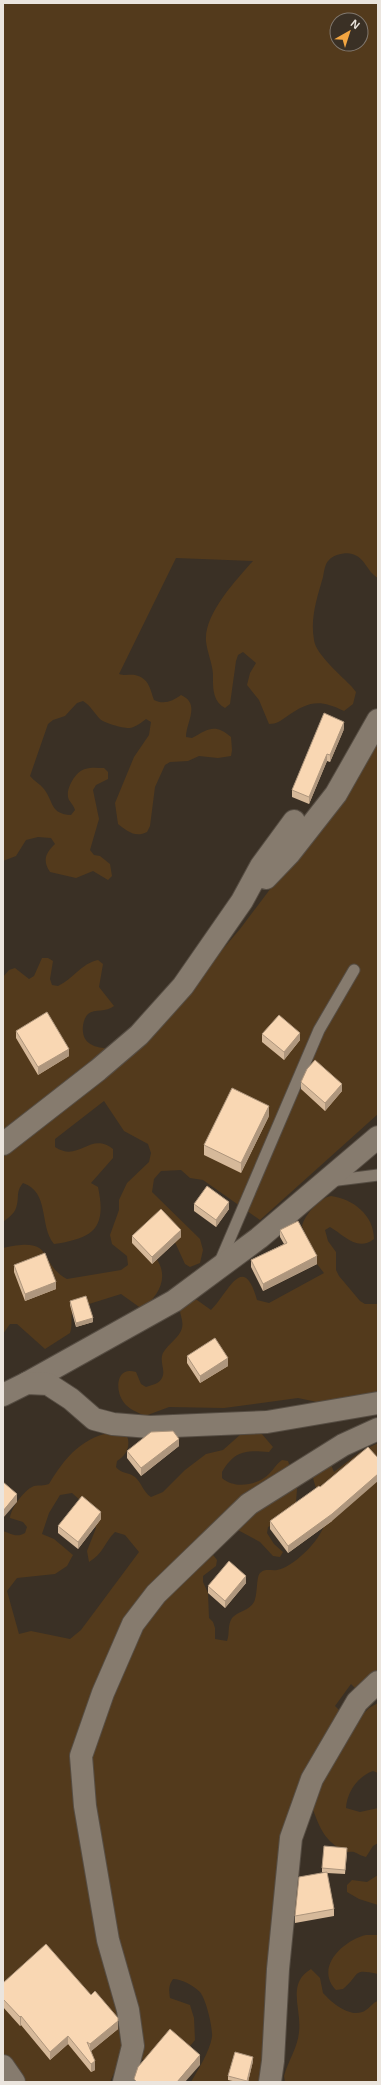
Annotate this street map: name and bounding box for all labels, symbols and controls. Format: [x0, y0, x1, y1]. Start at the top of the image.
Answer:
north arrow [329, 12, 369, 52]
text: N [348, 17, 362, 31]

